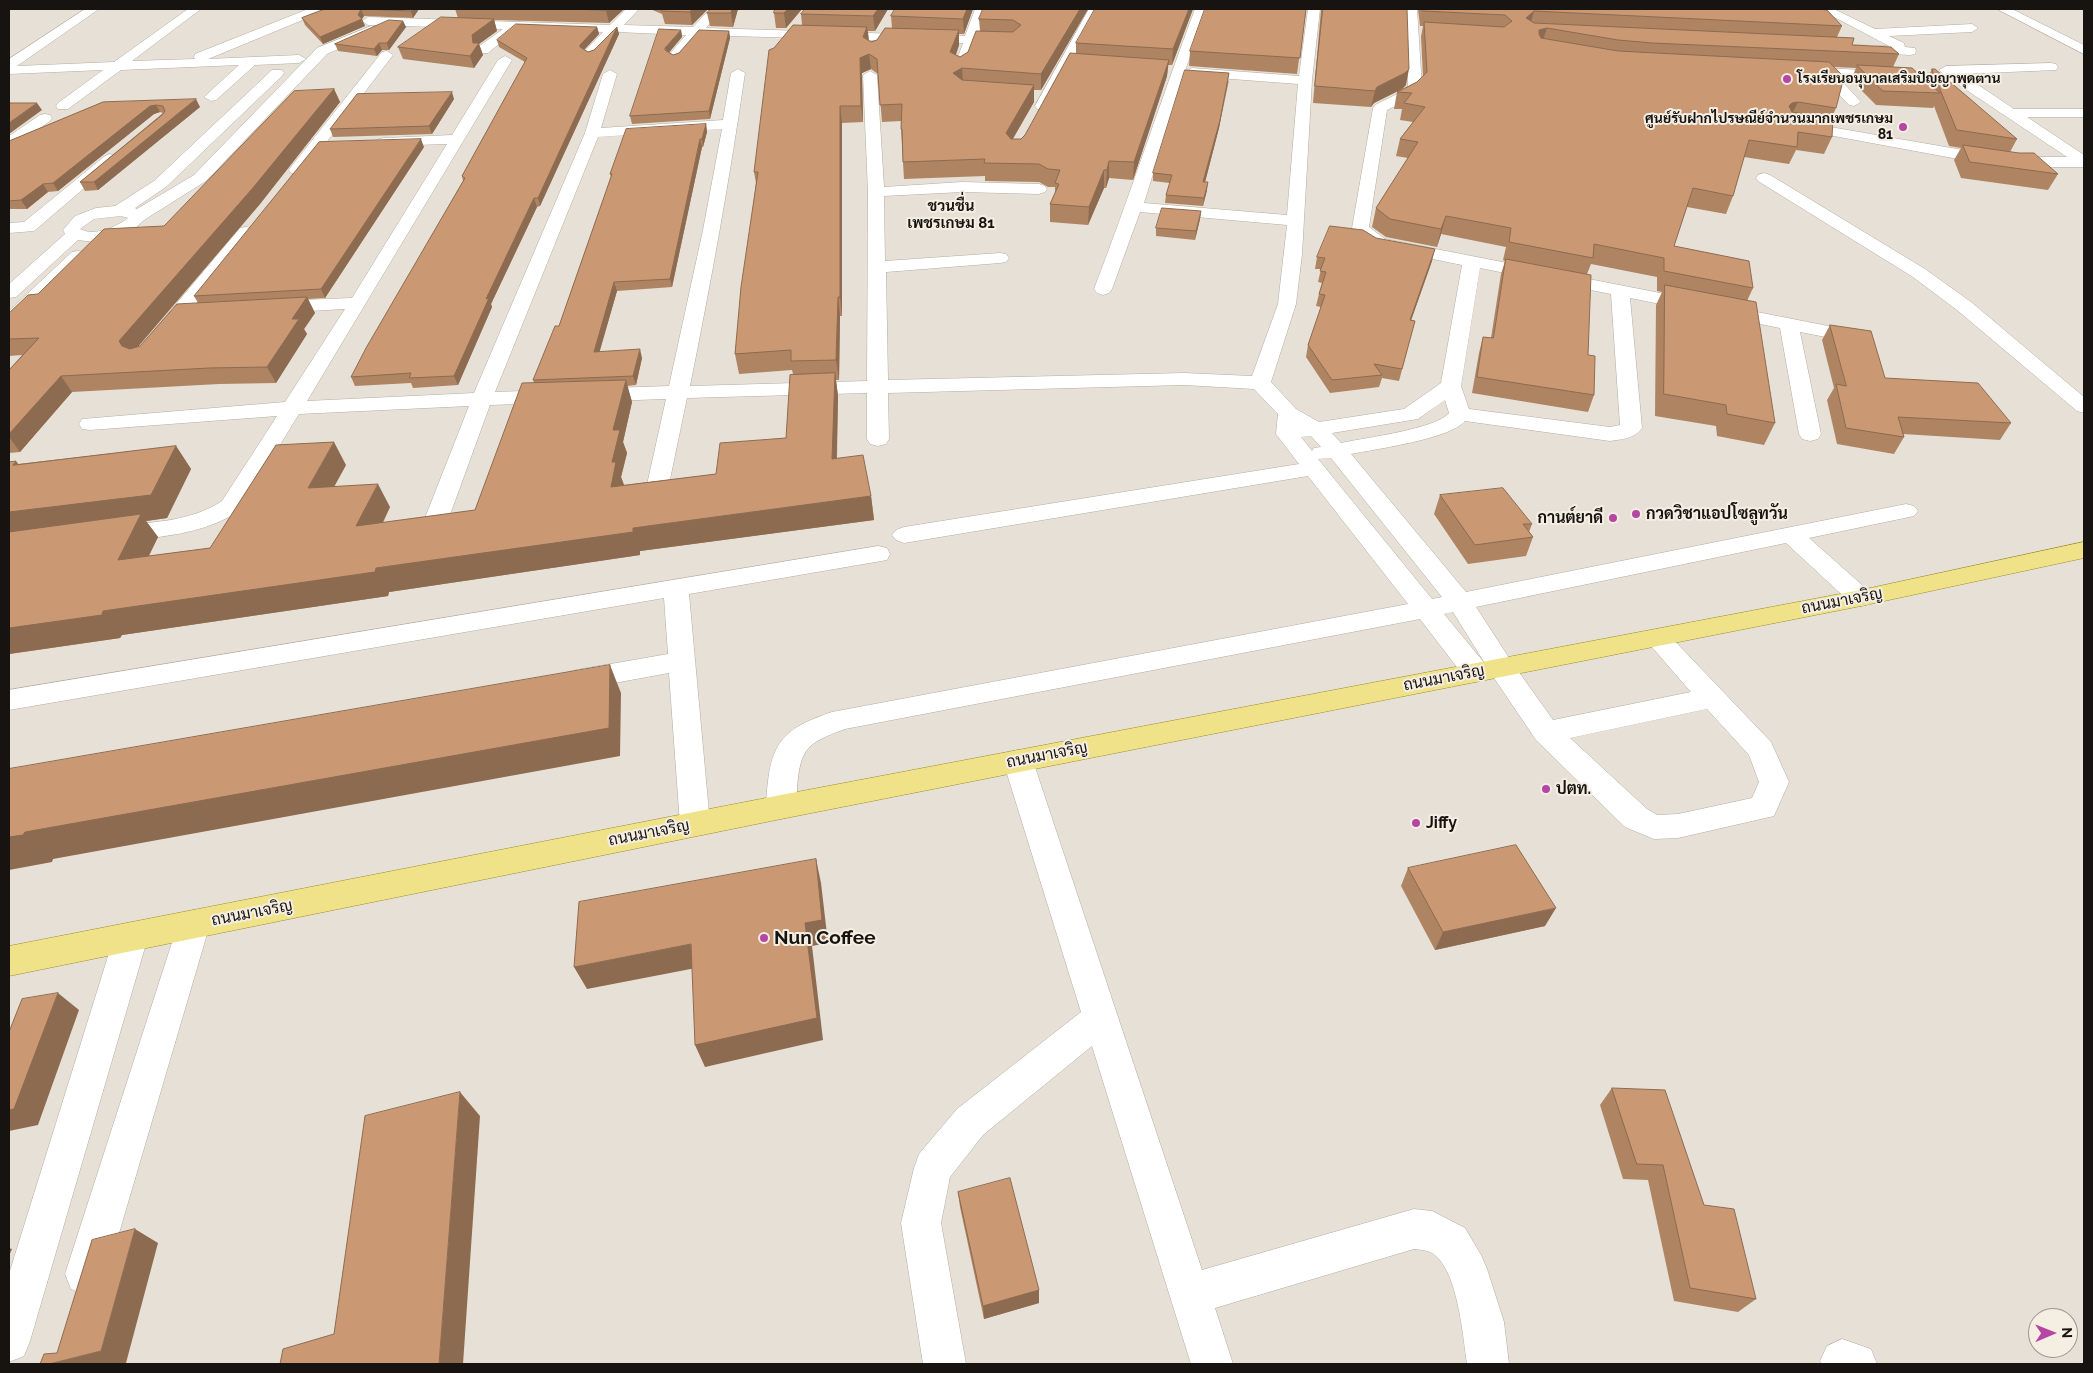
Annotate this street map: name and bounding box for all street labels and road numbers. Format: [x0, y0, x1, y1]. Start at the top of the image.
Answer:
street label: ถนนมาเจริญ [1800, 584, 1884, 618]
street label: ถนนมาเจริญ [1402, 661, 1486, 695]
street label: ถนนมาเจริญ [1005, 738, 1089, 772]
street label: ถนนมาเจริญ [607, 816, 691, 850]
street label: ถนนมาเจริญ [210, 896, 294, 930]

